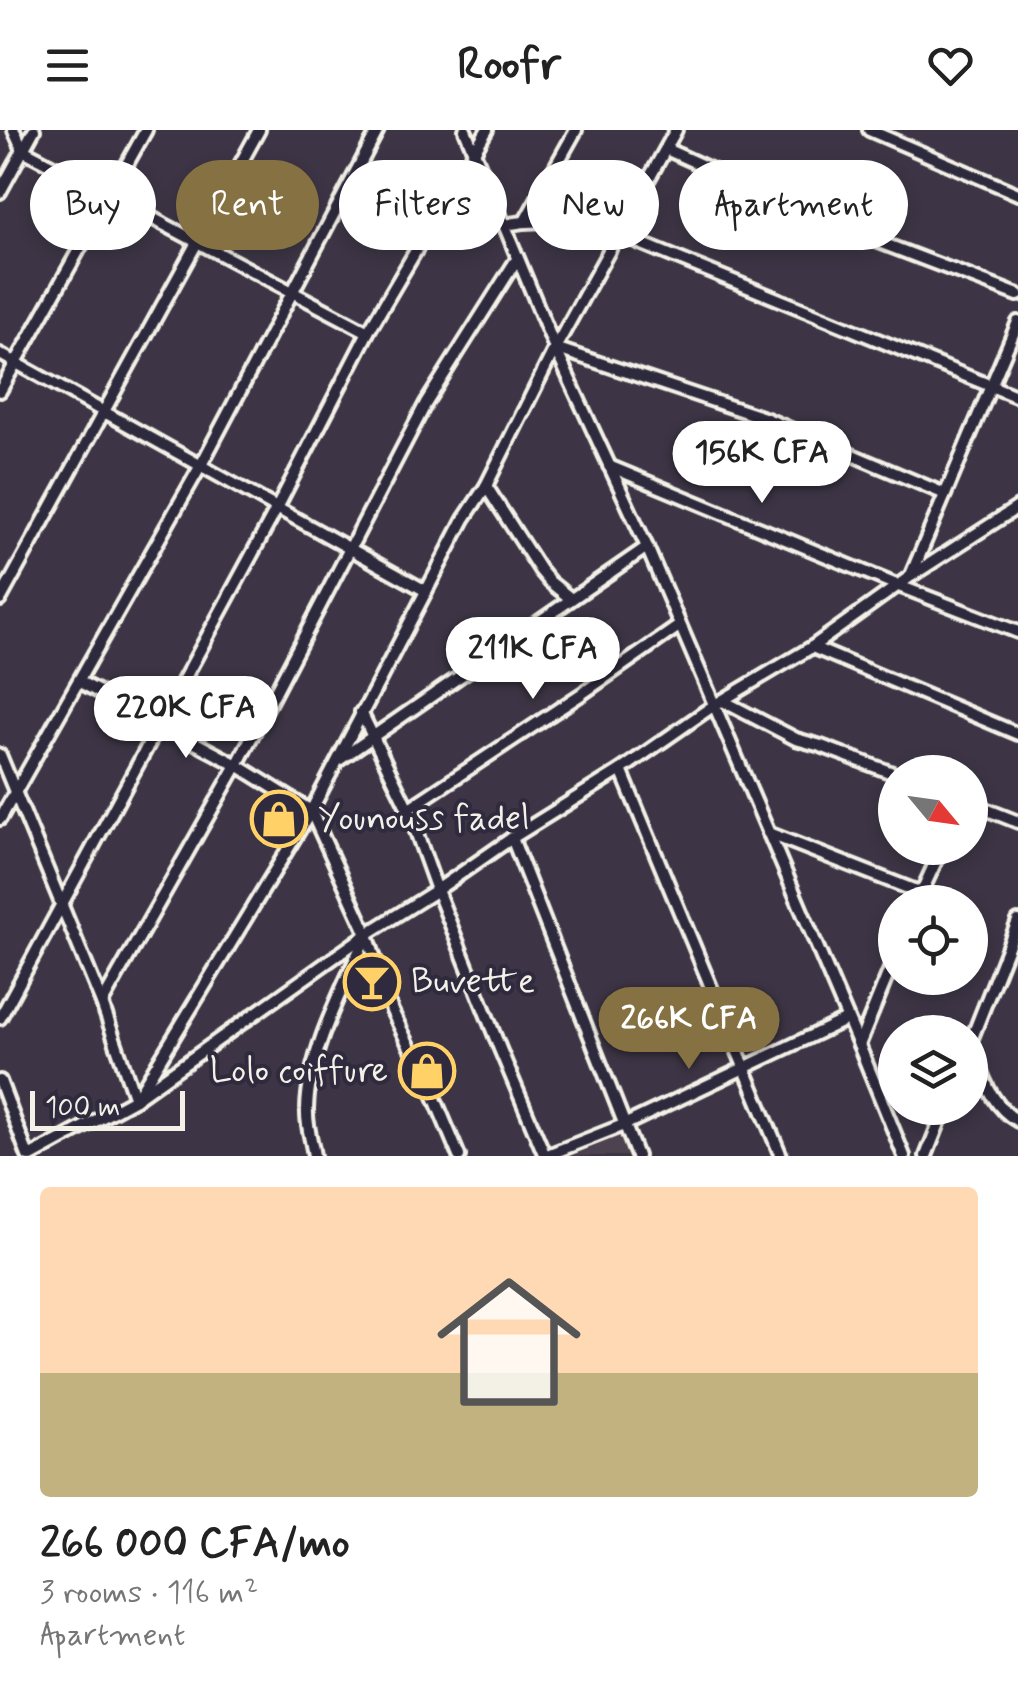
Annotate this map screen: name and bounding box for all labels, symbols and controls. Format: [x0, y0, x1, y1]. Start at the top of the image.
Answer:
text: Roofr [457, 36, 561, 95]
icon: menu [40, 38, 95, 93]
icon: heart [923, 38, 978, 93]
chip: Buy [30, 160, 156, 250]
chip: Rent [176, 160, 319, 250]
chip: Filters [339, 160, 507, 250]
chip: New [527, 160, 659, 250]
chip: Apartment [679, 160, 908, 250]
pin: 156K CFA [659, 421, 865, 506]
text: 156K CFA [695, 432, 829, 474]
pin: 211K CFA [430, 617, 636, 702]
text: 211K CFA [468, 628, 598, 670]
pin: 220K CFA [83, 676, 289, 761]
text: 220K CFA [116, 687, 256, 729]
north arrow [878, 755, 988, 865]
map controls [878, 755, 988, 1125]
shop icon: Younouss fadel [249, 789, 309, 849]
place label: Younouss fadel [318, 796, 530, 842]
button: locate [878, 885, 988, 995]
bar icon: Buvette [342, 952, 402, 1012]
place label: Buvette [411, 959, 535, 1005]
pin: 266K CFA [586, 987, 792, 1072]
text: 266K CFA [621, 998, 757, 1040]
button: layers [878, 1015, 988, 1125]
shop icon: Lolo coiffure [397, 1041, 457, 1101]
place label: Lolo coiffure [210, 1048, 388, 1094]
scale bar [30, 1086, 185, 1130]
text: 100 m [45, 1090, 120, 1127]
icon: home [419, 1252, 599, 1432]
text: 266 000 CFA/mo [40, 1517, 350, 1572]
text: 3 rooms · 116 m² [40, 1572, 258, 1614]
text: Apartment [40, 1614, 185, 1656]

